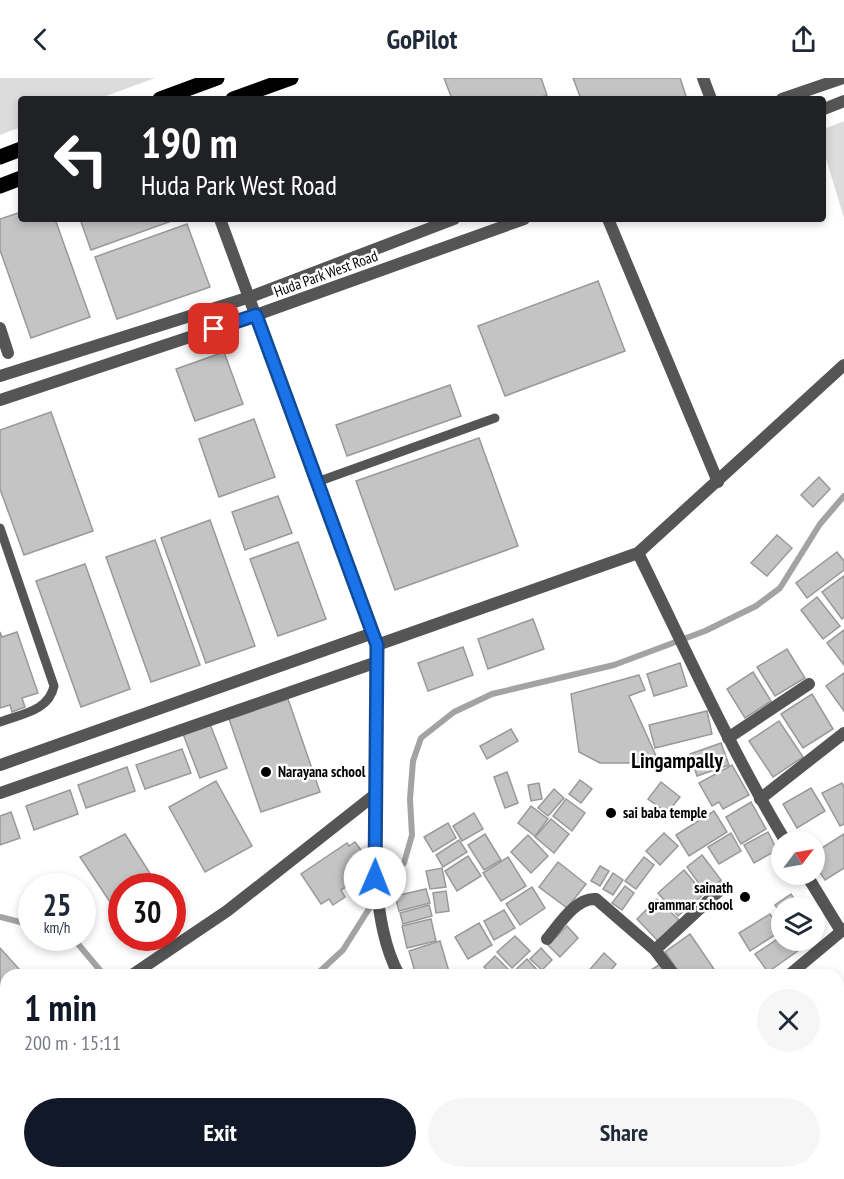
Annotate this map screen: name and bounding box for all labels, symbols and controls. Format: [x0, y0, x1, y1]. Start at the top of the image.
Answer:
text: GoPilot [387, 22, 457, 56]
icon: back [24, 23, 57, 56]
icon: share [787, 23, 820, 56]
text: 190 m [141, 115, 238, 170]
icon: left [42, 120, 120, 198]
text: Huda Park West Road [141, 168, 337, 202]
street label: Huda Park West Road [271, 246, 380, 301]
pin [188, 303, 239, 354]
icon: arrive [197, 312, 230, 345]
district label: Lingampally [631, 747, 723, 774]
place label: Narayana school [278, 762, 366, 781]
marker: Narayana school [259, 765, 273, 779]
place label: sai baba temple [623, 803, 707, 822]
marker: sai baba temple [604, 806, 618, 820]
north arrow [771, 831, 825, 885]
map controls [771, 831, 825, 951]
position arrow [343, 846, 407, 910]
speed limit sign: 30 [108, 873, 186, 951]
place label: sainath grammar school [648, 878, 733, 914]
text: 25 [43, 885, 71, 924]
marker: sainath grammar school [738, 890, 752, 904]
button: layers [771, 897, 825, 951]
text: km/h [44, 918, 70, 937]
text: 1 min [24, 984, 97, 1031]
button: close [757, 989, 820, 1052]
text: 200 m · 15:11 [24, 1030, 121, 1056]
button: Exit [24, 1098, 416, 1167]
button: Share [428, 1098, 820, 1167]

